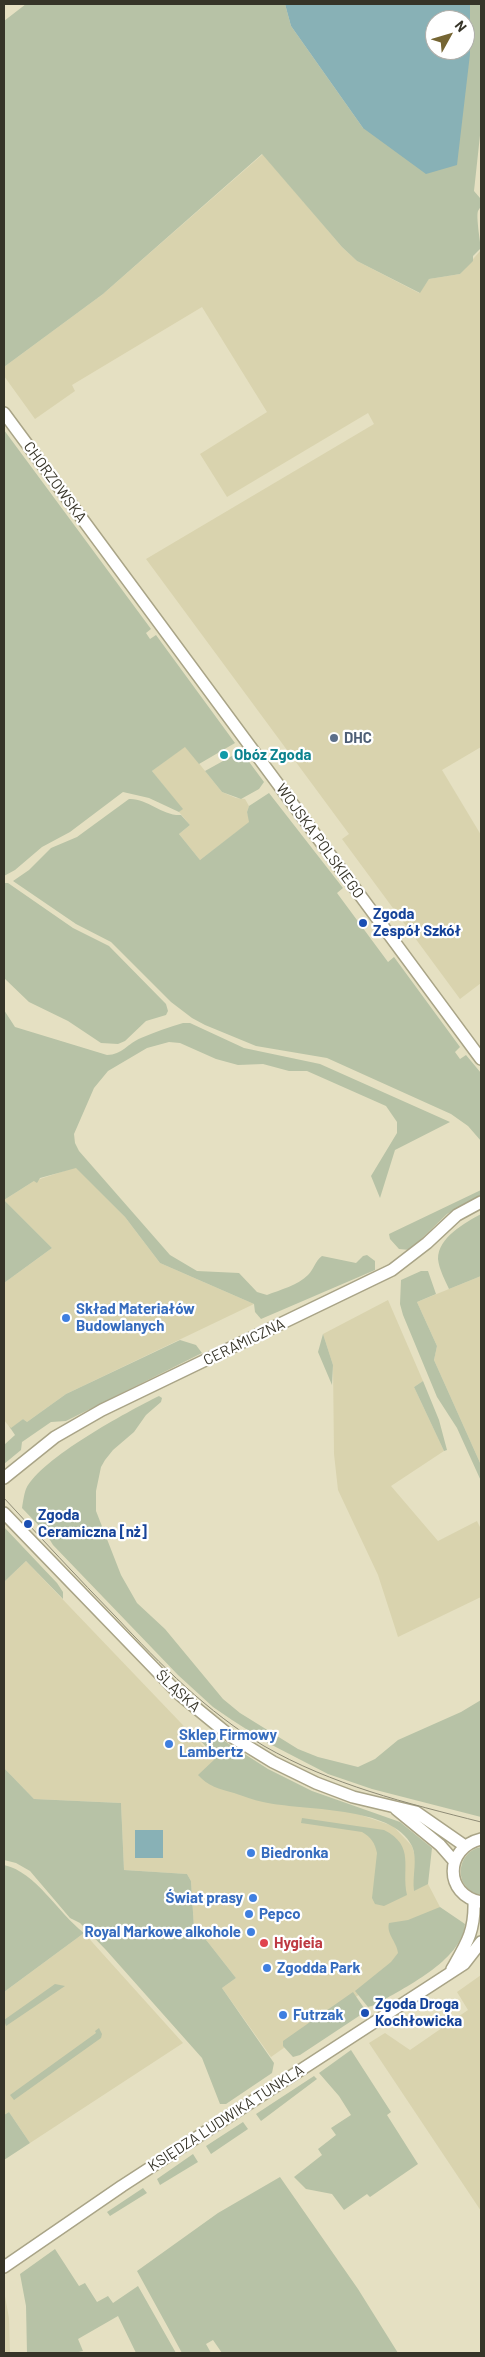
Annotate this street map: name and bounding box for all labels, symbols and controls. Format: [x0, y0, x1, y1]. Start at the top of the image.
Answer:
north arrow [425, 10, 475, 60]
text: N [452, 17, 471, 35]
street label: CHORZOWSKA [20, 438, 90, 526]
place label: DHC [344, 729, 372, 747]
marker: DHC [328, 732, 340, 744]
place label: Obóz Zgoda [234, 746, 311, 764]
marker: Obóz Zgoda [218, 749, 230, 761]
street label: WOJSKA POLSKIEGO [272, 780, 368, 902]
place label: Zgoda Zespół Szkół [373, 905, 461, 940]
marker: Zgoda Zespół Szkół [357, 917, 369, 929]
place label: Skład Materiałów Budowlanych [76, 1300, 195, 1335]
marker: Skład Materiałów Budowlanych [60, 1312, 72, 1324]
street label: CERAMICZNA [200, 1315, 288, 1369]
place label: Zgoda Ceramiczna [nż] [38, 1506, 147, 1541]
marker: Zgoda Ceramiczna [nż] [22, 1518, 34, 1530]
street label: ŚLĄSKA [152, 1666, 204, 1716]
place label: Sklep Firmowy Lambertz [179, 1726, 277, 1761]
marker: Sklep Firmowy Lambertz [163, 1738, 175, 1750]
place label: Biedronka [261, 1844, 328, 1862]
marker: Biedronka [245, 1847, 257, 1859]
place label: Świat prasy [165, 1889, 243, 1907]
marker: Świat prasy [247, 1892, 259, 1904]
place label: Pepco [259, 1905, 301, 1923]
marker: Pepco [243, 1908, 255, 1920]
place label: Royal Markowe alkohole [85, 1923, 241, 1941]
marker: Royal Markowe alkohole [245, 1926, 257, 1938]
place label: Hygieia [274, 1934, 323, 1952]
marker: Hygieia [258, 1937, 270, 1949]
place label: Zgodda Park [277, 1959, 360, 1977]
marker: Zgodda Park [261, 1962, 273, 1974]
place label: Zgoda Droga Kochłowicka [375, 1995, 462, 2030]
place label: Futrzak [293, 2006, 343, 2024]
marker: Zgoda Droga Kochłowicka [359, 2007, 371, 2019]
marker: Futrzak [277, 2009, 289, 2021]
street label: KSIĘDZA LUDWIKA TUNKLA [145, 2061, 307, 2175]

